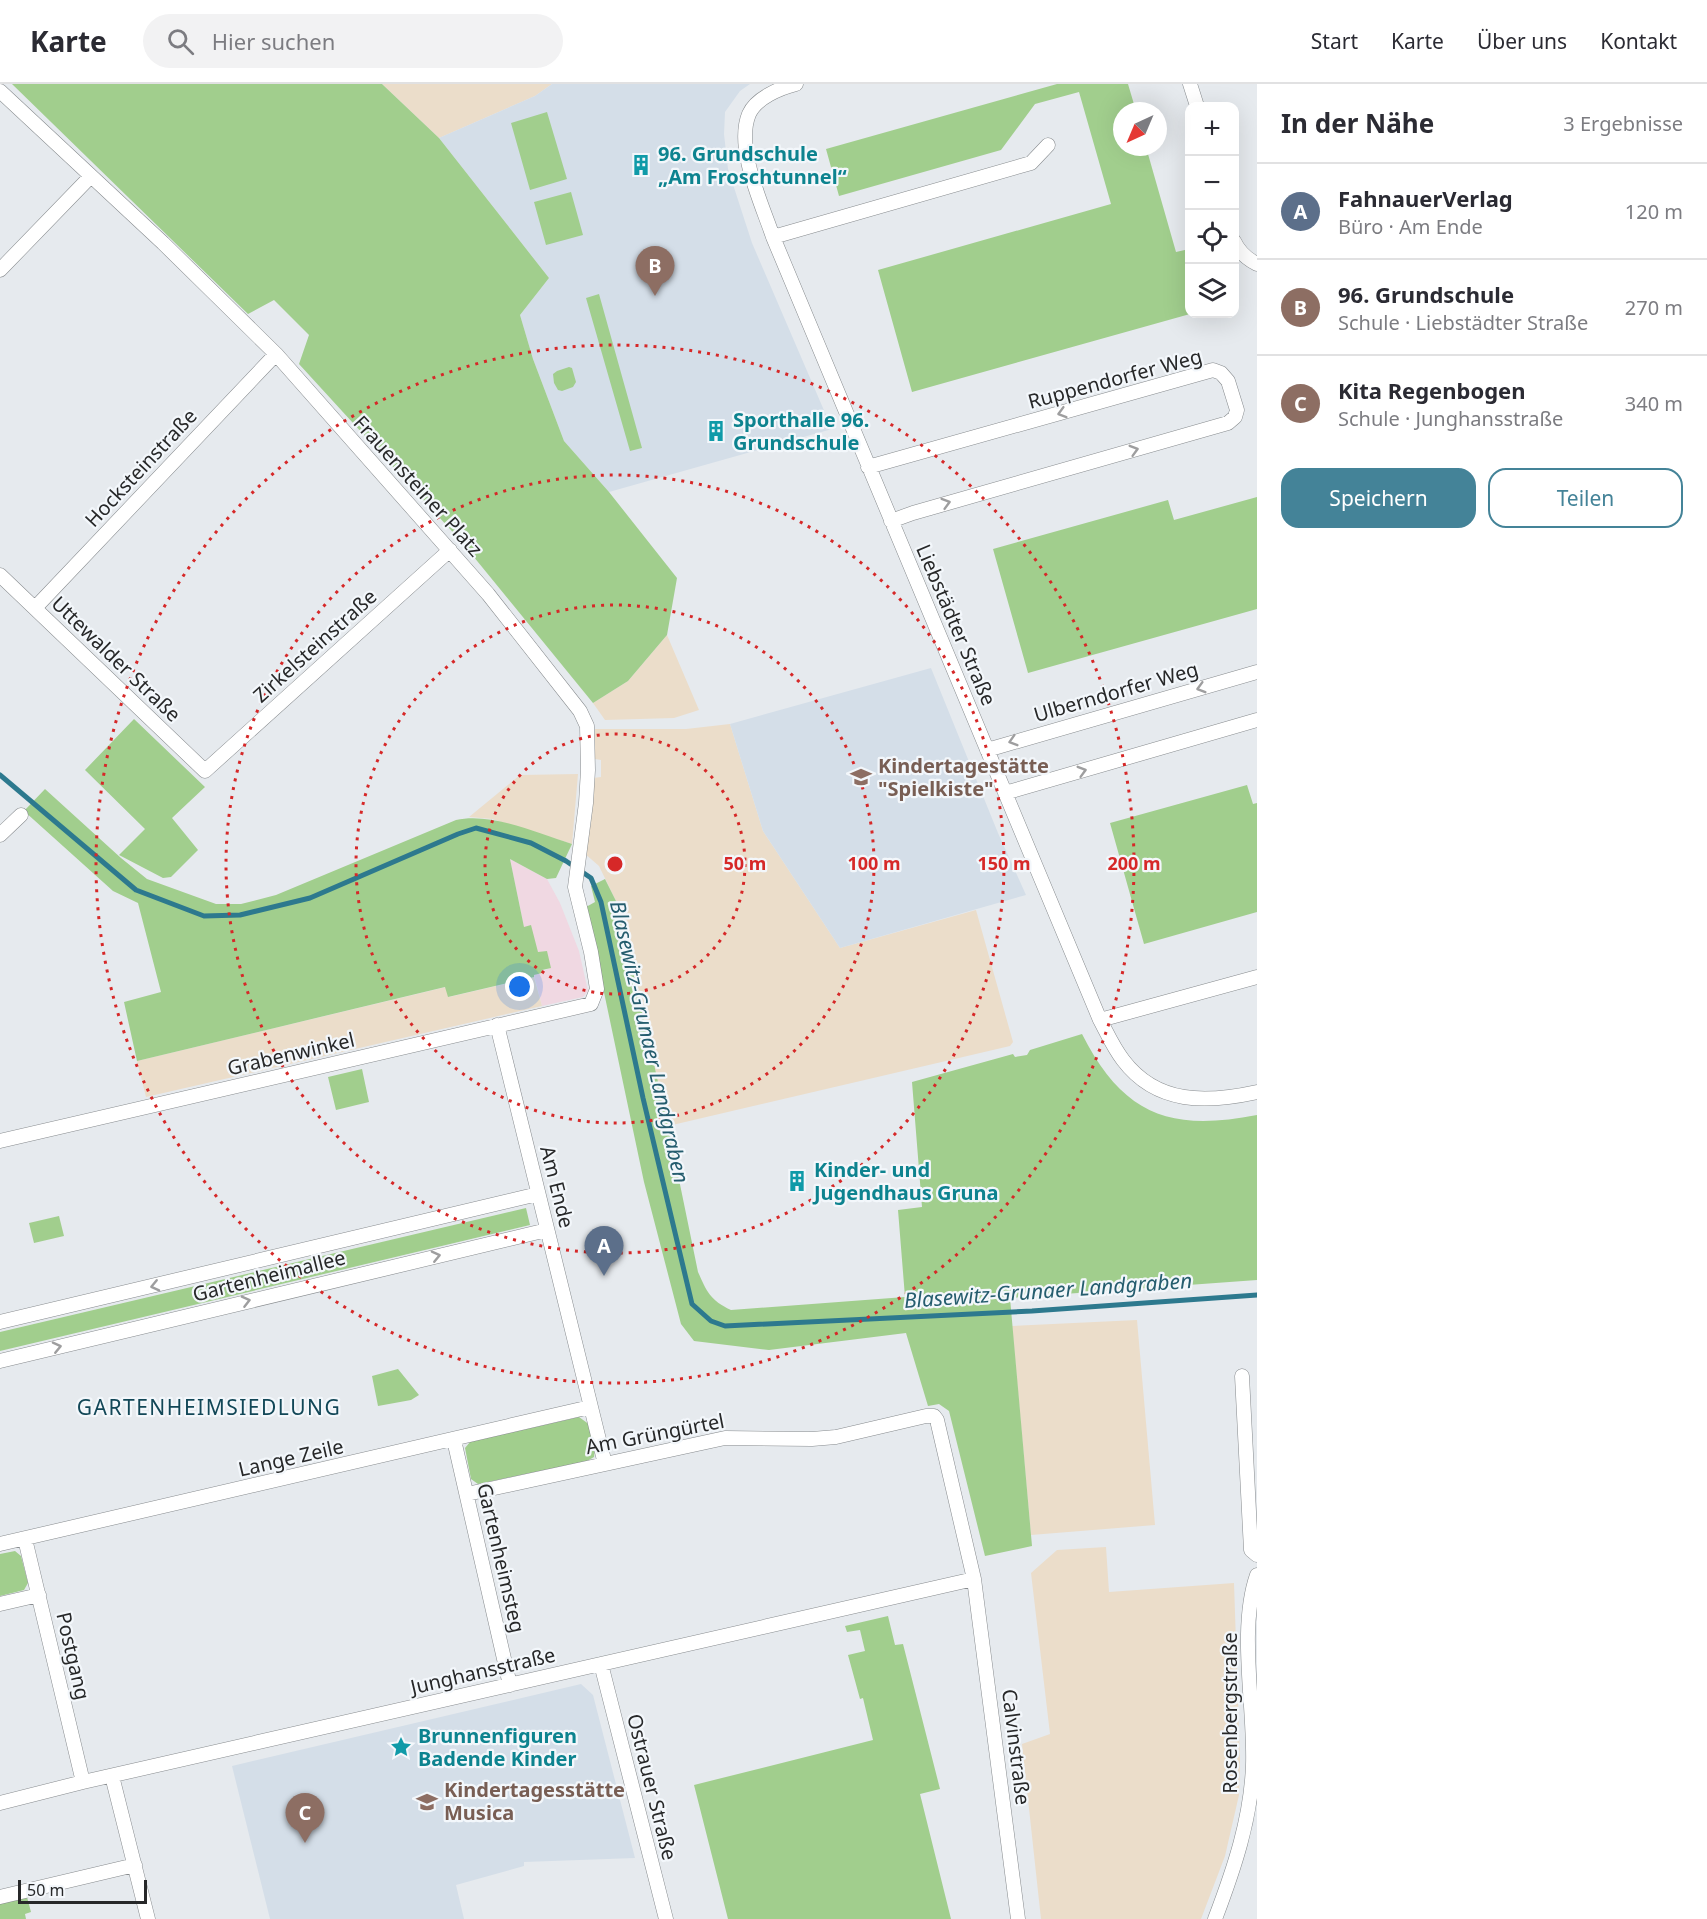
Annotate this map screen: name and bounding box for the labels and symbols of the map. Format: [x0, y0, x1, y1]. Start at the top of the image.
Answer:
north arrow [1113, 102, 1167, 156]
place label: 96. Grundschule „Am Froschtunnel“ [658, 140, 847, 190]
building icon: 96. Grundschule „Am Froschtunnel“ [629, 153, 653, 177]
pin: B [636, 246, 674, 296]
street label: Ruppendorfer Weg [1025, 342, 1205, 415]
street label: Hocksteinstraße [79, 403, 203, 533]
place label: Sporthalle 96. Grundschule [733, 406, 869, 456]
one-way arrow [1057, 406, 1068, 418]
street label: Frauensteiner Platz [348, 409, 489, 562]
building icon: Sporthalle 96. Grundschule [704, 419, 728, 443]
one-way arrow [1128, 445, 1139, 457]
one-way arrow [941, 498, 951, 510]
street label: Liebstädter Straße [910, 540, 1003, 710]
street label: Zirkelsteinstraße [247, 583, 382, 708]
street label: Uttewalder Straße [46, 590, 187, 727]
street label: Ulberndorfer Weg [1030, 655, 1201, 728]
one-way arrow [1196, 681, 1207, 693]
one-way arrow [1008, 734, 1019, 746]
place label: Kindertagestätte "Spielkiste" [878, 752, 1049, 802]
school or university icon: Kindertagestätte "Spielkiste" [849, 765, 873, 789]
one-way arrow [1076, 766, 1087, 778]
text: 50 m [724, 851, 766, 875]
text: 100 m [847, 851, 901, 875]
text: 150 m [977, 851, 1031, 875]
text: 200 m [1107, 851, 1161, 875]
centre of rings [605, 854, 625, 874]
water label: Blasewitz‐Grunaer Landgraben [604, 898, 696, 1186]
your location [505, 972, 534, 1001]
street label: Grabenwinkel [225, 1026, 357, 1081]
street label: Am Ende [534, 1143, 581, 1231]
place label: Kinder- und Jugendhaus Gruna [812, 1156, 998, 1206]
building icon: Kinder- und Jugendhaus Gruna [785, 1169, 809, 1193]
pin: A [584, 1226, 624, 1276]
street label: Gartenheimallee [190, 1243, 348, 1308]
one-way arrow [431, 1250, 441, 1263]
water label: Blasewitz‐Grunaer Landgraben [903, 1266, 1193, 1314]
one-way arrow [150, 1279, 160, 1292]
one-way arrow [241, 1296, 251, 1309]
one-way arrow [52, 1342, 62, 1355]
district label: GARTENHEIMSIEDLUNG [77, 1393, 341, 1421]
street label: Am Grüngürtel [583, 1407, 727, 1460]
street label: Lange Zeile [236, 1432, 346, 1483]
street label: Gartenheimsteg [471, 1480, 532, 1635]
street label: Postgang [50, 1609, 97, 1702]
street label: Rosenbergstraße [1216, 1632, 1243, 1794]
street label: Junghansstraße [406, 1641, 558, 1701]
street label: Calvinstraße [996, 1687, 1037, 1806]
street label: Ostrauer Straße [621, 1711, 684, 1863]
place label: Brunnenfiguren Badende Kinder [418, 1722, 577, 1772]
place icon: Brunnenfiguren Badende Kinder [389, 1735, 413, 1759]
place label: Kindertagesstätte Musica [444, 1776, 625, 1826]
school or university icon: Kindertagesstätte Musica [415, 1790, 439, 1814]
pin: C [286, 1794, 324, 1843]
scale bar [18, 1877, 147, 1904]

